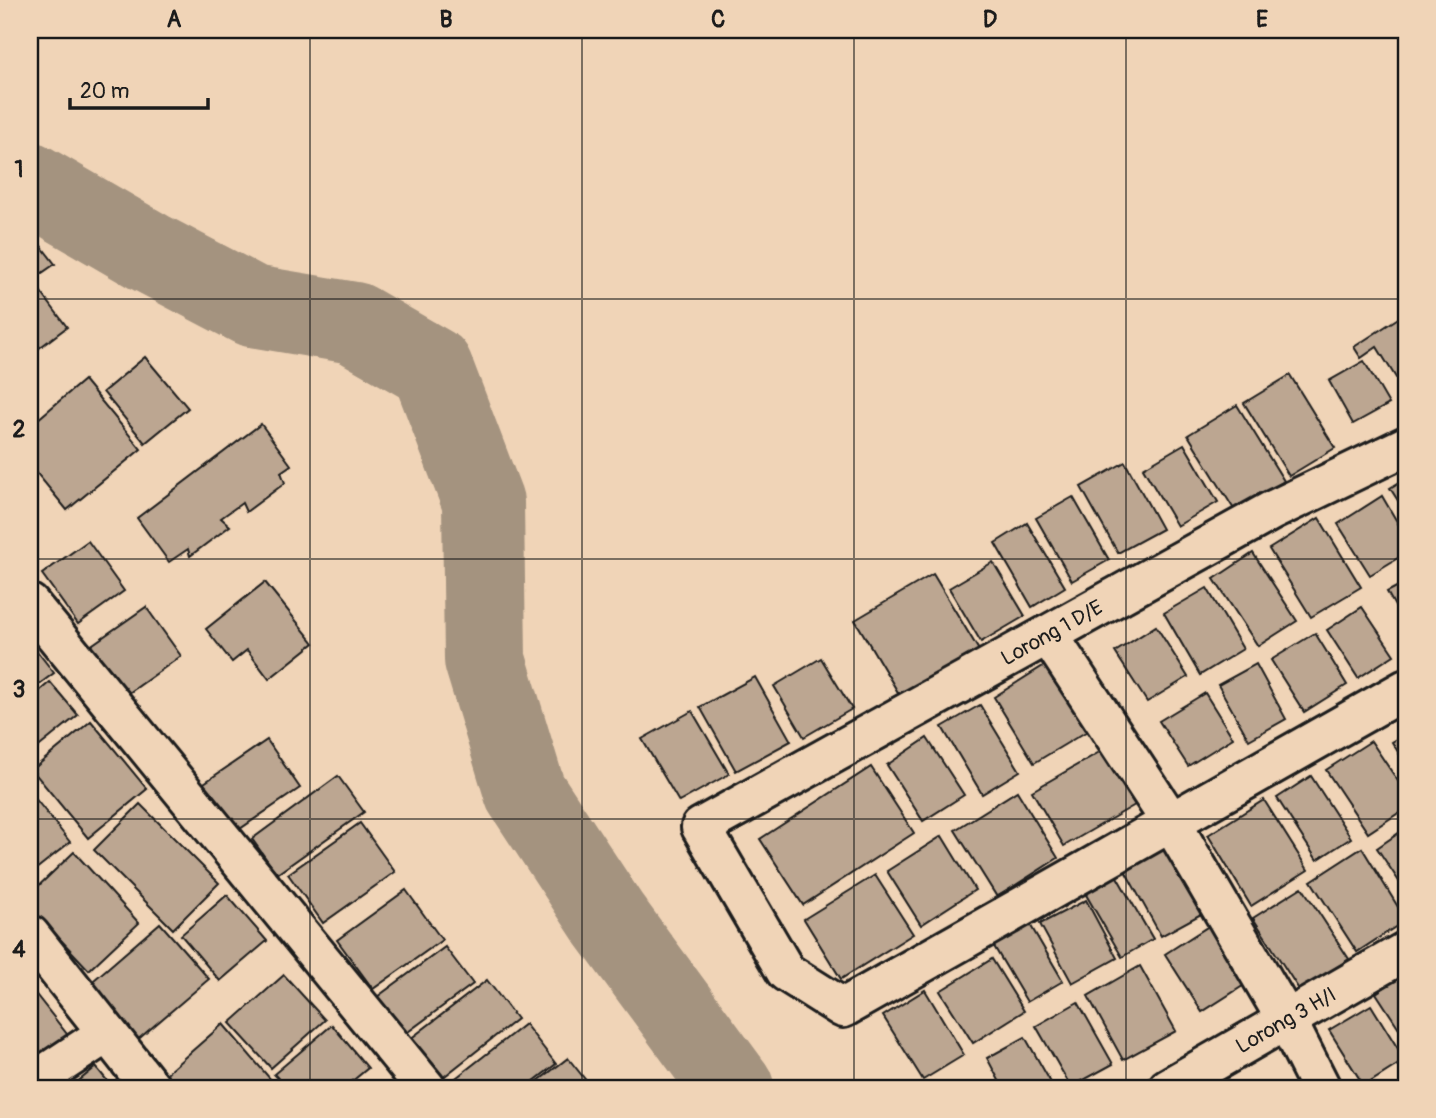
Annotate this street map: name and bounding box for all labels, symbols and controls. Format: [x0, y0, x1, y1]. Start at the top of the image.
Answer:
text: A [167, 5, 182, 34]
text: B [439, 5, 453, 34]
text: C [711, 5, 725, 34]
text: D [983, 5, 997, 34]
text: E [1256, 5, 1268, 34]
scale bar [70, 66, 208, 110]
text: 20 m [80, 78, 129, 105]
text: 1 [15, 155, 24, 184]
text: 2 [13, 415, 26, 444]
street label: Lorong 1 D/E [996, 594, 1108, 672]
text: 3 [13, 675, 25, 704]
text: 4 [12, 935, 26, 964]
street label: Lorong 3 H/I [1231, 981, 1341, 1060]

